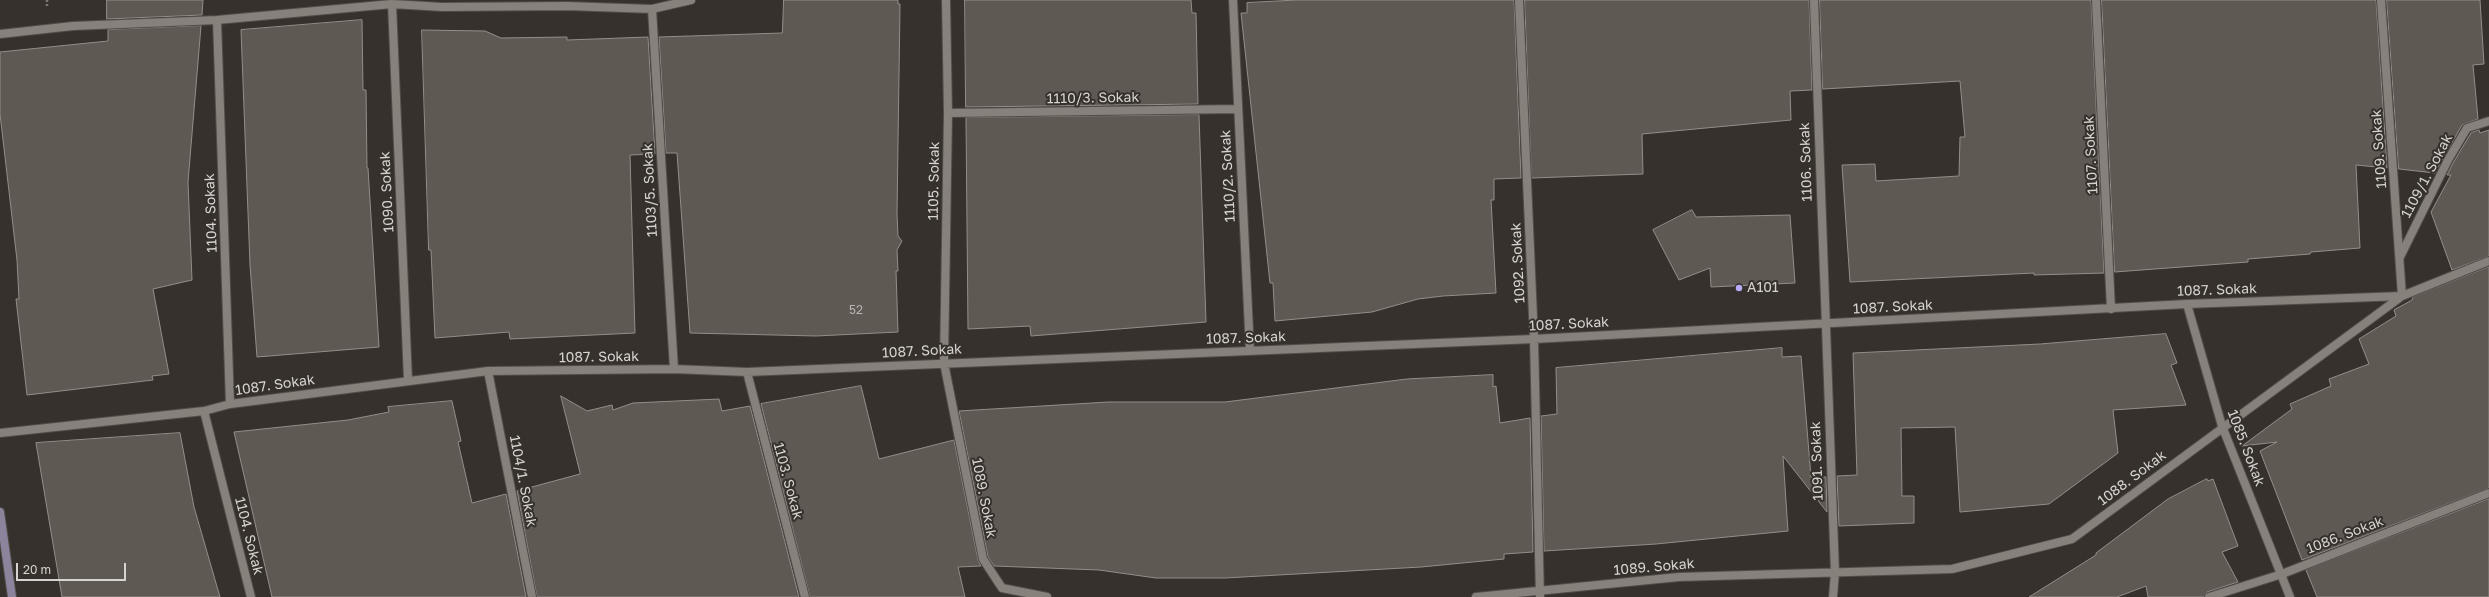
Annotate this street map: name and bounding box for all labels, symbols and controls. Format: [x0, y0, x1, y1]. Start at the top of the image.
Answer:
street label: 1110/3. Sokak [1047, 89, 1139, 107]
street label: 1109. Sokak [2368, 109, 2390, 189]
street label: 1107. Sokak [2081, 115, 2101, 195]
street label: 1106. Sokak [1796, 122, 1816, 202]
street label: 1110/2. Sokak [1217, 129, 1239, 223]
street label: 1109/1. Sokak [2398, 131, 2456, 221]
street label: 1105. Sokak [925, 141, 943, 221]
street label: 1103/5. Sokak [639, 143, 661, 237]
street label: 1090. Sokak [376, 151, 398, 233]
street label: 1104. Sokak [201, 173, 221, 253]
street label: 1092. Sokak [1507, 222, 1529, 304]
place label: A101 [1747, 280, 1779, 296]
street label: 1087. Sokak [2177, 280, 2257, 300]
marker: A101 [1734, 283, 1744, 293]
street label: 1087. Sokak [1853, 297, 1933, 317]
house number: 52 [849, 303, 863, 317]
street label: 1087. Sokak [1529, 314, 1609, 334]
street label: 1087. Sokak [1206, 328, 1286, 348]
street label: 1087. Sokak [882, 341, 962, 361]
street label: 1087. Sokak [559, 348, 639, 366]
street label: 1087. Sokak [234, 371, 316, 399]
street label: 1085. Sokak [2224, 407, 2268, 489]
street label: 1091. Sokak [1807, 421, 1827, 501]
street label: 1104/1. Sokak [506, 434, 540, 528]
street label: 1103. Sokak [770, 441, 806, 521]
street label: 1088. Sokak [2095, 447, 2169, 509]
street label: 1089. Sokak [968, 457, 1000, 539]
street label: 1104. Sokak [231, 495, 267, 577]
street label: 1086. Sokak [2304, 513, 2386, 557]
scale bar [18, 555, 128, 581]
street label: 1089. Sokak [1613, 555, 1695, 579]
text: 20 m [23, 562, 51, 577]

